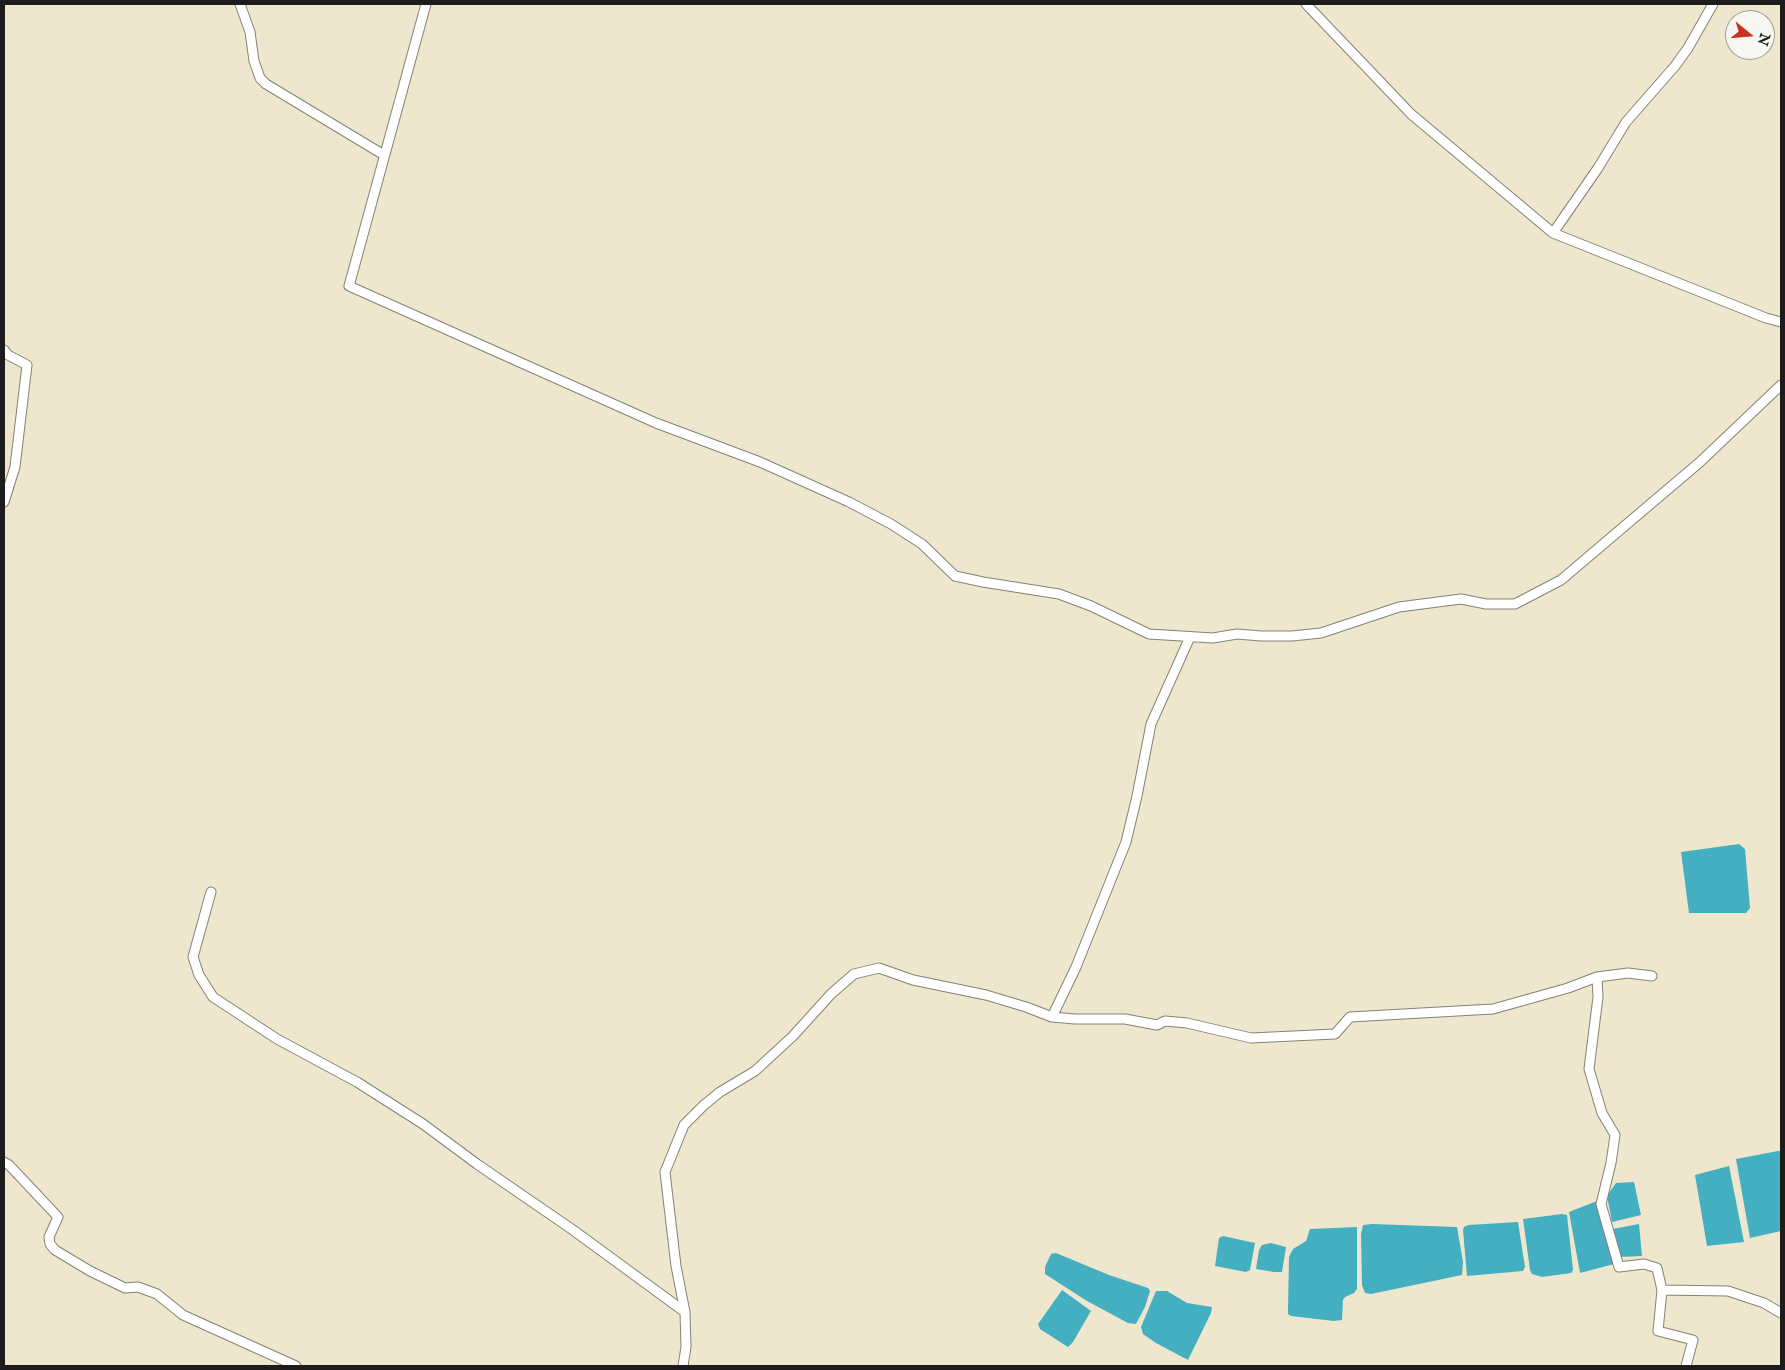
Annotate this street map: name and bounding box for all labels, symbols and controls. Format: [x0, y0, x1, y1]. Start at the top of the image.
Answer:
north arrow [1725, 10, 1775, 60]
text: N [1753, 31, 1774, 48]

